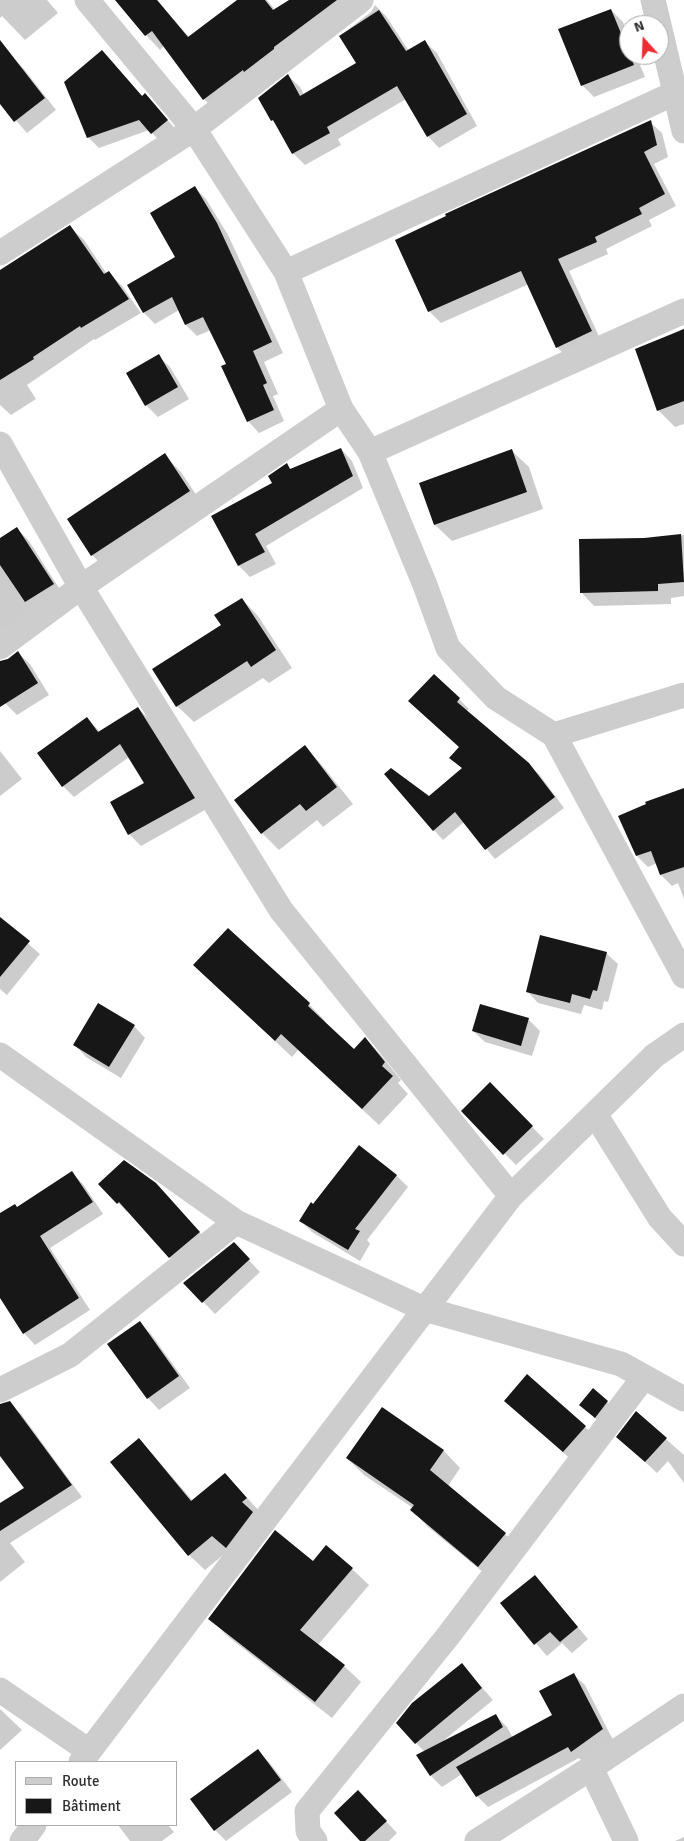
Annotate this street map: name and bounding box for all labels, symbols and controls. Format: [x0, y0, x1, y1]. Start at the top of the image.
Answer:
north arrow [619, 15, 669, 65]
text: N [632, 17, 647, 36]
legend [15, 1761, 178, 1826]
text: Route [62, 1772, 99, 1790]
text: Bâtiment [62, 1797, 121, 1815]

